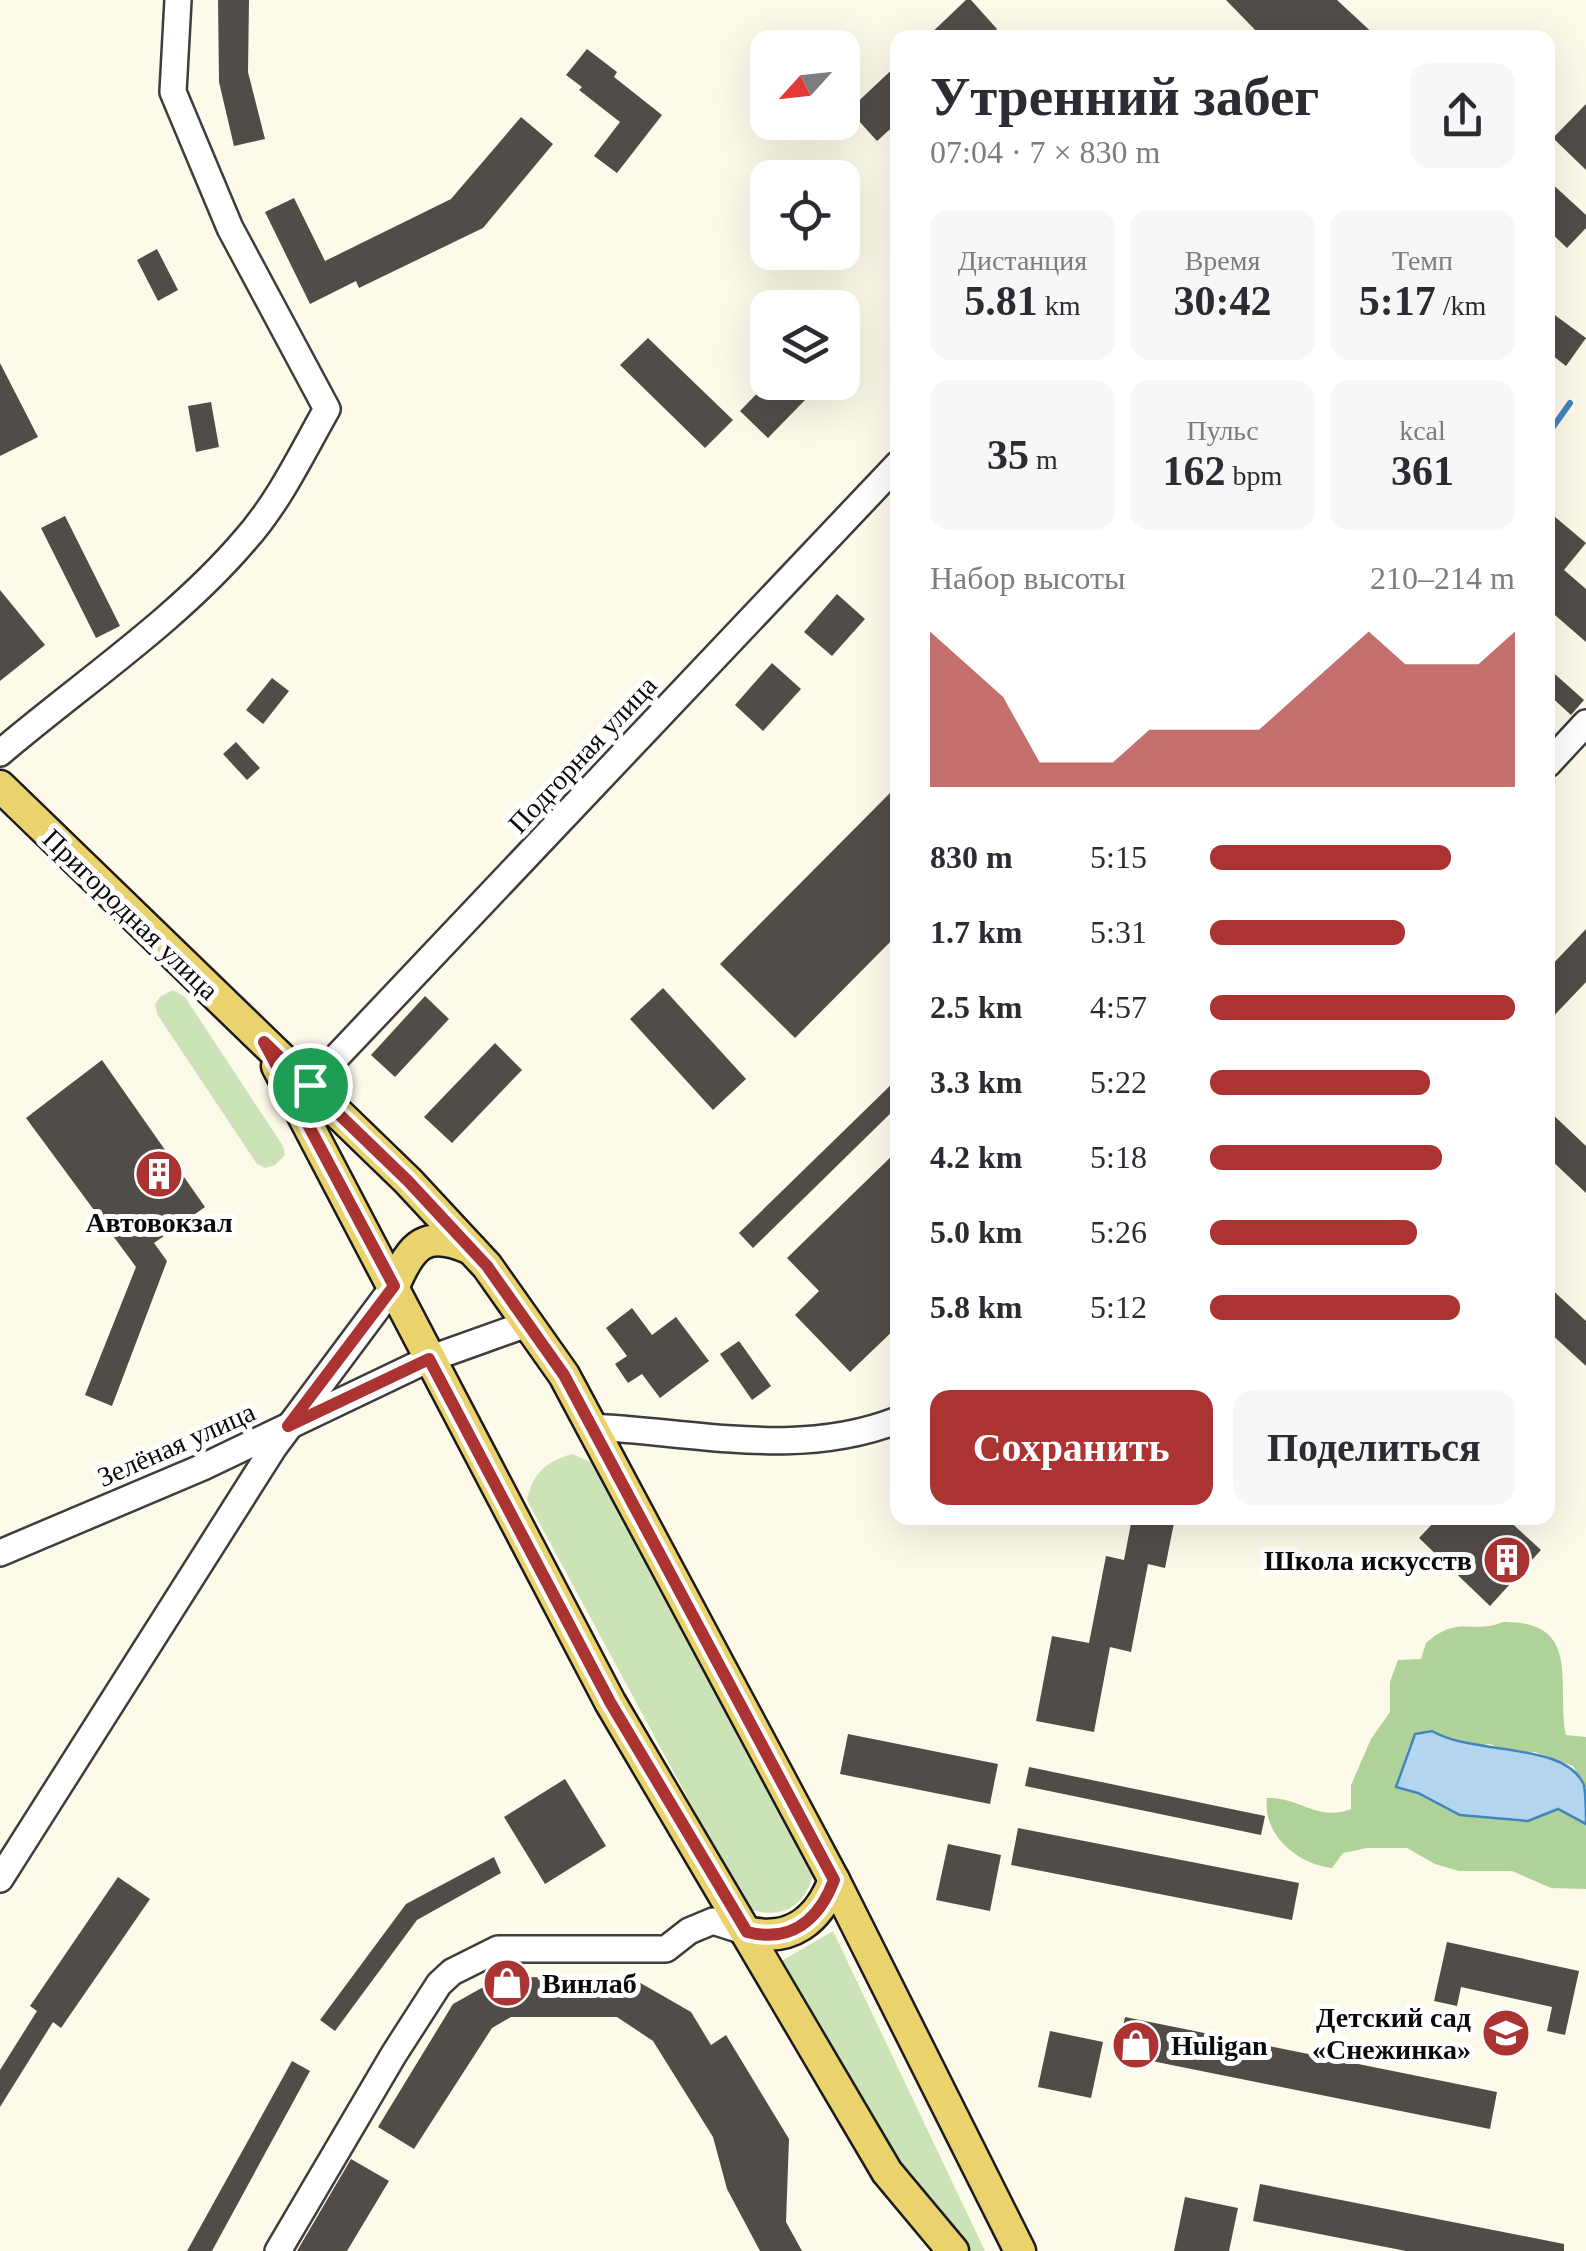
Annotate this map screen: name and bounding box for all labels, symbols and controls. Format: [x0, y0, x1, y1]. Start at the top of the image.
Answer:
north arrow [750, 30, 860, 140]
map controls [750, 30, 860, 400]
button: share [1410, 63, 1515, 168]
text: Утренний забег [930, 66, 1319, 127]
text: 07:04 · 7 × 830 m [930, 134, 1160, 170]
button: locate [750, 160, 860, 270]
text: Дистанция [958, 245, 1087, 276]
text: Время [1185, 245, 1260, 276]
text: Темп [1392, 245, 1453, 276]
text: 5.81 [964, 278, 1038, 324]
text: 30:42 [1174, 278, 1272, 324]
text: 5:17 [1359, 278, 1436, 324]
button: layers [750, 290, 860, 400]
text: km [1038, 290, 1081, 321]
text: /km [1436, 290, 1486, 321]
text: Пульс [1186, 415, 1259, 446]
text: kcal [1399, 415, 1446, 446]
text: 35 [987, 432, 1029, 478]
text: m [1029, 444, 1058, 475]
text: 162 [1163, 448, 1226, 494]
text: 361 [1391, 448, 1454, 494]
text: bpm [1226, 460, 1282, 491]
text: Набор высоты [930, 560, 1125, 596]
text: 210–214 m [1370, 560, 1515, 596]
street label: Подгорная улица [502, 669, 663, 839]
street label: Пригородная улица [36, 823, 225, 1006]
text: 830 m [930, 839, 1013, 875]
text: 5:15 [1090, 839, 1147, 875]
text: 1.7 km [930, 914, 1022, 950]
text: 5:31 [1090, 914, 1147, 950]
text: 2.5 km [930, 989, 1022, 1025]
text: 4:57 [1090, 989, 1147, 1025]
pin [268, 1043, 353, 1128]
icon: arrive [283, 1058, 338, 1113]
text: 3.3 km [930, 1064, 1022, 1100]
text: 5:22 [1090, 1064, 1147, 1100]
text: 4.2 km [930, 1139, 1022, 1175]
text: 5:18 [1090, 1139, 1147, 1175]
building icon: Автовокзал [133, 1148, 185, 1200]
place label: Автовокзал [85, 1207, 233, 1238]
text: 5.0 km [930, 1214, 1022, 1250]
text: 5:26 [1090, 1214, 1147, 1250]
text: 5.8 km [930, 1289, 1022, 1325]
text: 5:12 [1090, 1289, 1147, 1325]
button: Сохранить [930, 1390, 1213, 1505]
button: Поделиться [1233, 1390, 1515, 1505]
street label: Зелёная улица [93, 1396, 260, 1493]
building icon: Школа искусств [1481, 1534, 1533, 1586]
place label: Школа искусств [1264, 1545, 1472, 1576]
shop icon: Винлаб [481, 1957, 533, 2009]
place label: Винлаб [542, 1968, 637, 1999]
place label: Детский сад «Снежинка» [1312, 2002, 1471, 2065]
school or university icon: Детский сад «Снежинка» [1480, 2007, 1532, 2059]
shop icon: Huligan [1110, 2019, 1162, 2071]
place label: Huligan [1171, 2030, 1268, 2061]

